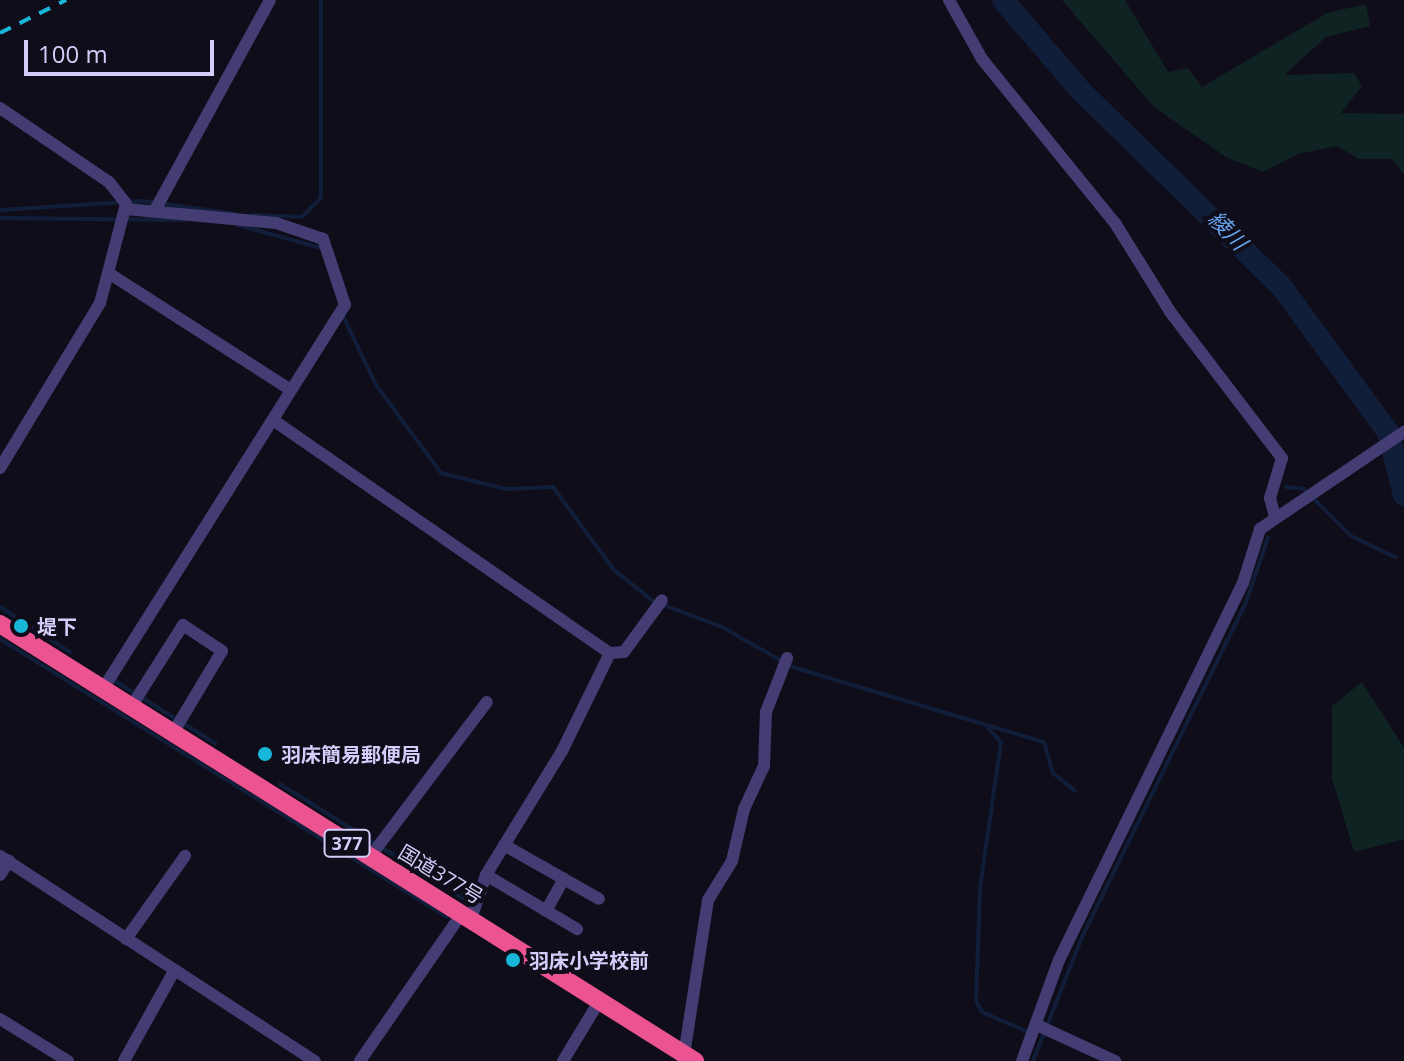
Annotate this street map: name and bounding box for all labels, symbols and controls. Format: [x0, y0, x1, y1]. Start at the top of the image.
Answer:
scale bar [28, 24, 218, 74]
text: 100 m [38, 37, 108, 70]
water label: 綾川 [1203, 205, 1253, 255]
place label: 堤下 [37, 614, 77, 638]
marker: 堤下 [12, 617, 30, 635]
place label: 羽床簡易郵便局 [281, 742, 421, 766]
marker: 羽床簡易郵便局 [256, 745, 274, 763]
road number: 377 [323, 829, 371, 857]
street label: 国道377号 [394, 839, 488, 909]
place label: 羽床小学校前 [529, 948, 649, 972]
marker: 羽床小学校前 [504, 951, 522, 969]

